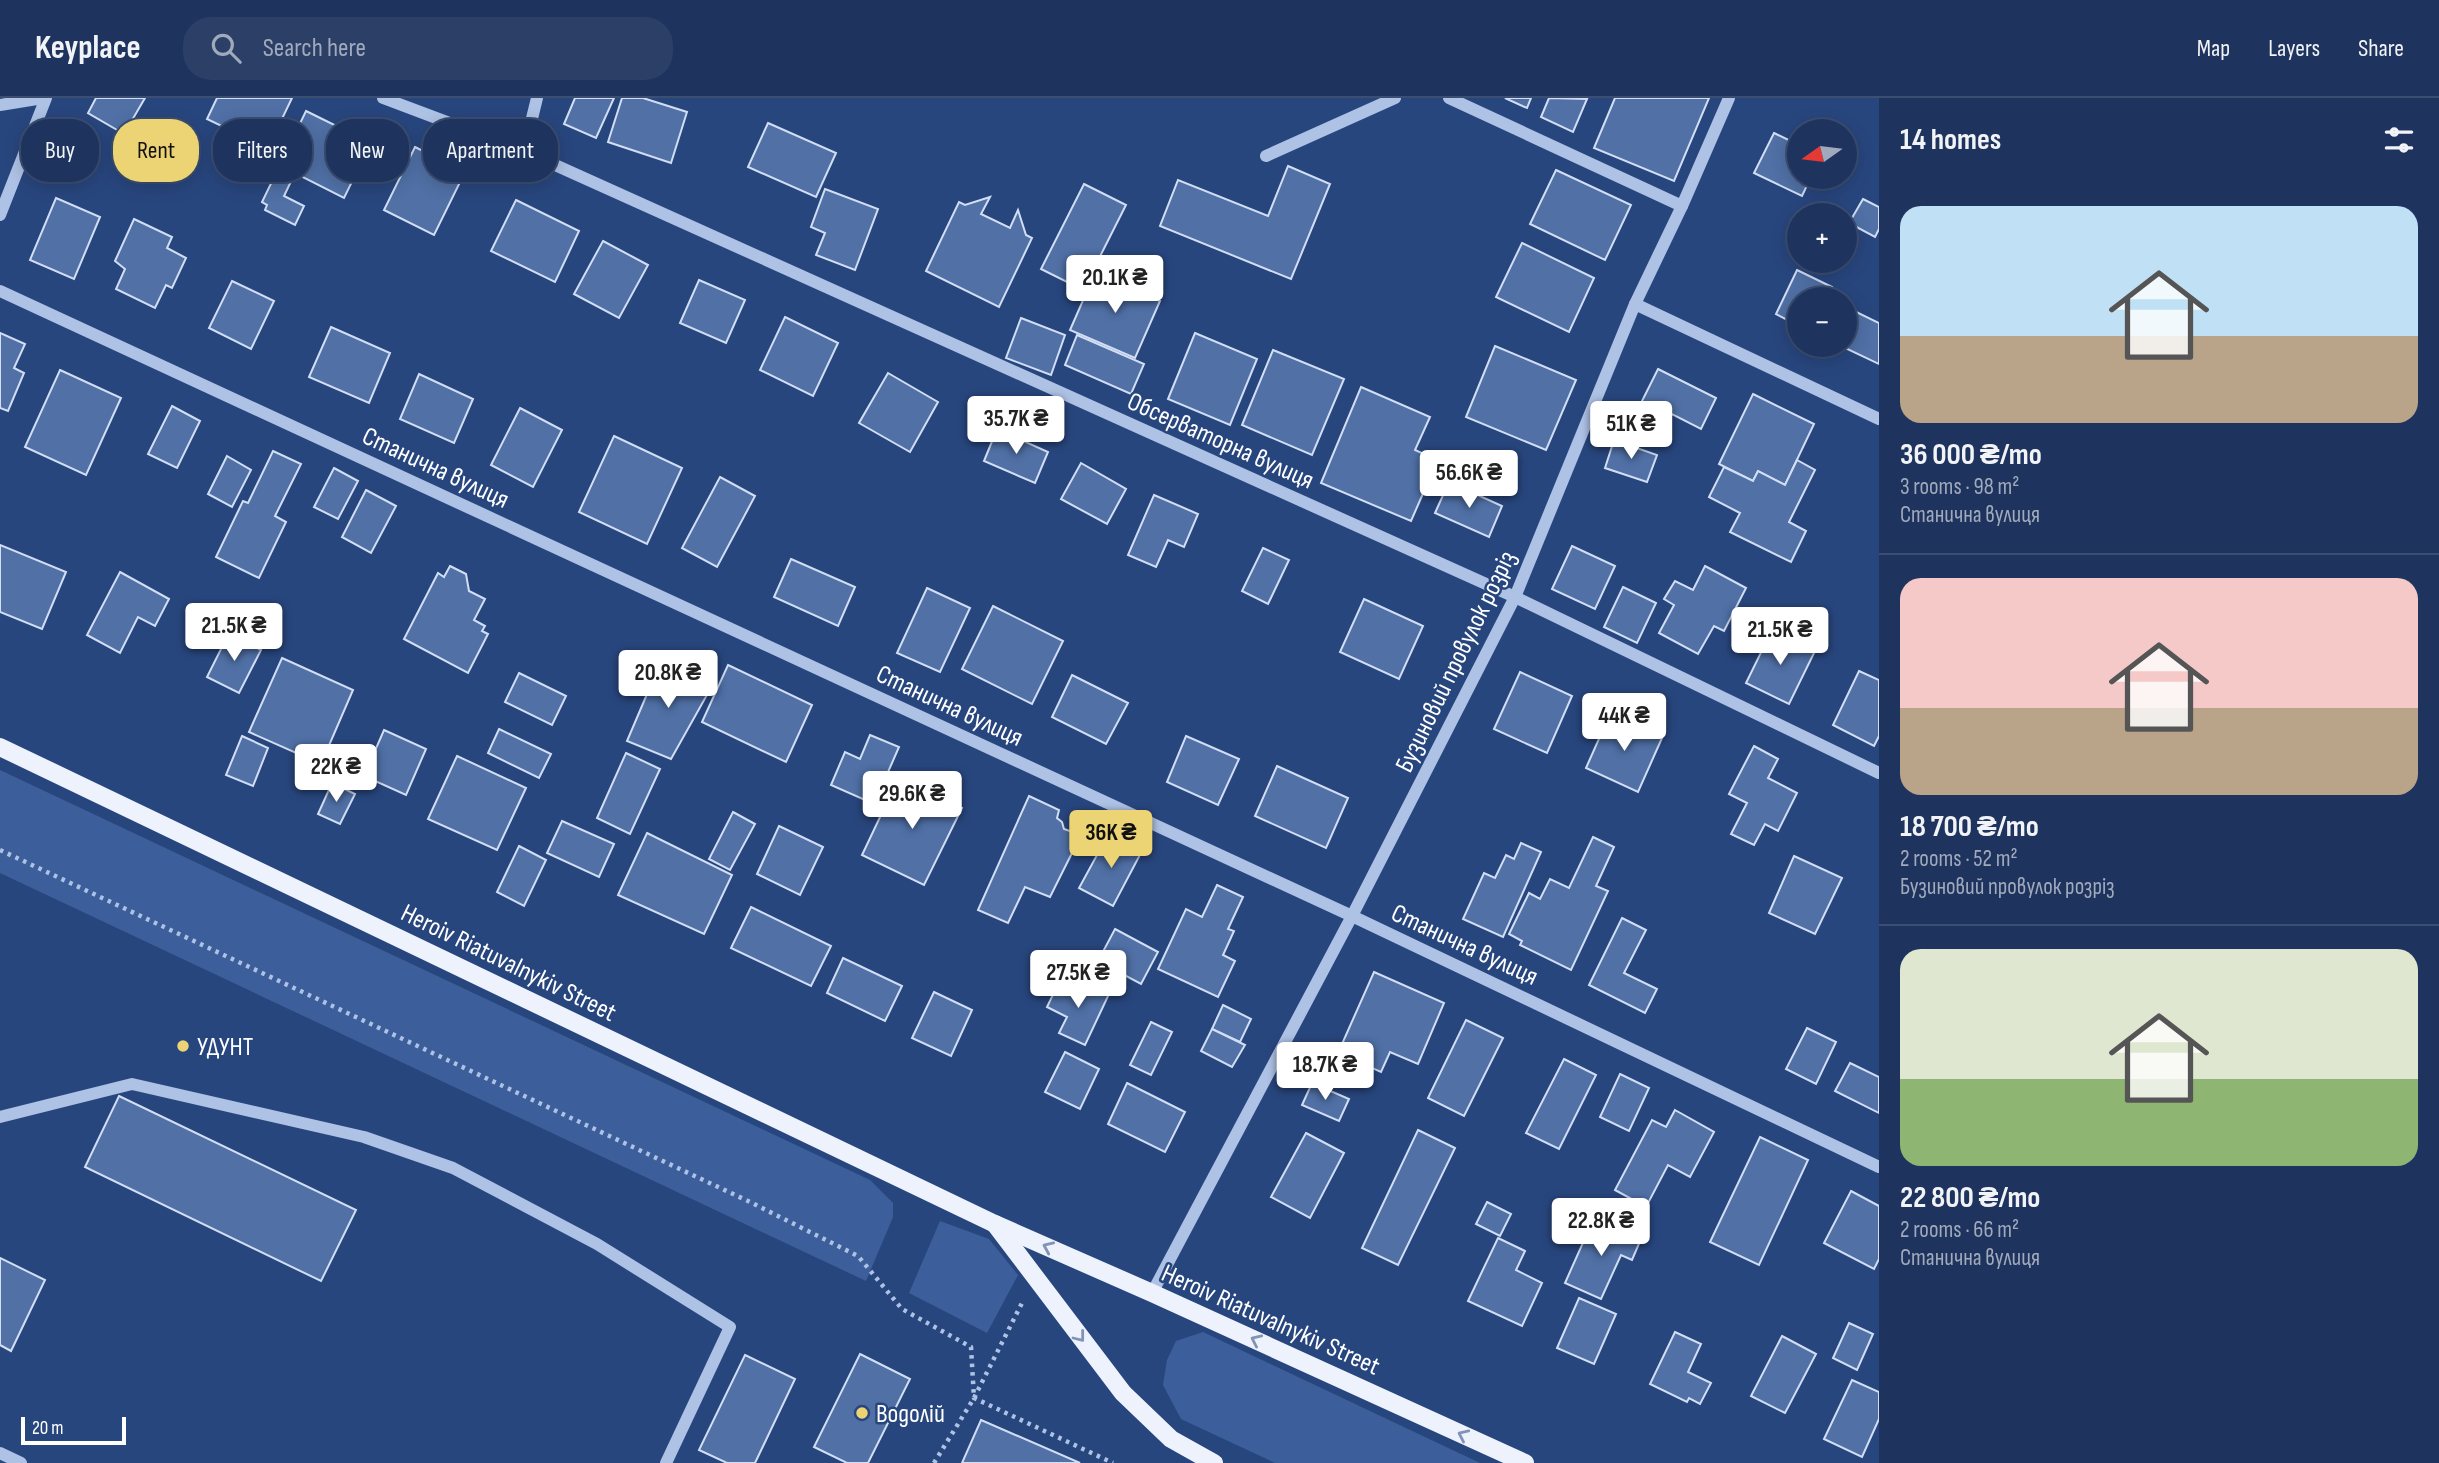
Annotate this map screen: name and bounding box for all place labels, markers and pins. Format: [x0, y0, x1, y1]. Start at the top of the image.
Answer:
pin: 20.1K ₴ [1050, 256, 1180, 315]
pin: 35.7K ₴ [951, 396, 1081, 456]
pin: 51K ₴ [1582, 402, 1680, 461]
pin: 56.6K ₴ [1404, 450, 1534, 510]
pin: 21.5K ₴ [169, 603, 299, 663]
pin: 21.5K ₴ [1715, 608, 1845, 667]
pin: 20.8K ₴ [603, 650, 733, 710]
pin: 44K ₴ [1575, 694, 1673, 753]
pin: 22K ₴ [287, 744, 385, 804]
pin: 29.6K ₴ [847, 772, 977, 831]
pin: 36K ₴ [1062, 810, 1160, 870]
pin: 27.5K ₴ [1013, 950, 1143, 1010]
place label: УДУНТ [197, 1032, 253, 1063]
marker: УДУНТ [175, 1038, 191, 1054]
pin: 18.7K ₴ [1260, 1042, 1390, 1102]
pin: 22.8K ₴ [1536, 1198, 1666, 1258]
place label: Водолій [876, 1399, 945, 1430]
marker: Водолій [854, 1405, 870, 1421]

